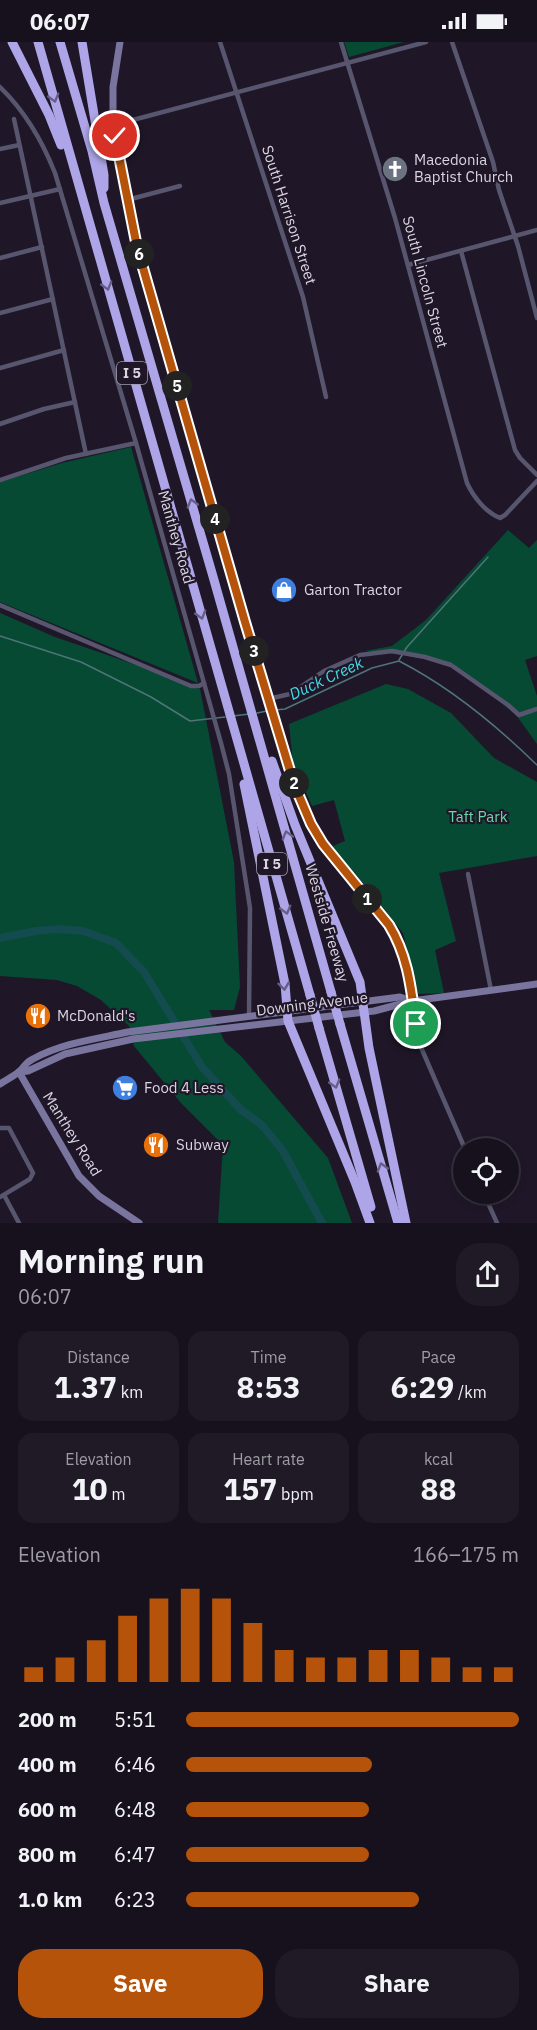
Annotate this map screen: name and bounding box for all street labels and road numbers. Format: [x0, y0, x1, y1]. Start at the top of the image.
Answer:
street label: South Harrison Street [258, 143, 321, 287]
street label: South Lincoln Street [399, 214, 452, 350]
road number: I 5 [117, 362, 147, 384]
street label: Manthey Road [154, 488, 199, 586]
road number: I 5 [257, 853, 287, 875]
street label: Westside Freeway [302, 862, 354, 985]
street label: Downing Avenue [255, 987, 369, 1020]
street label: Manthey Road [39, 1088, 106, 1180]

